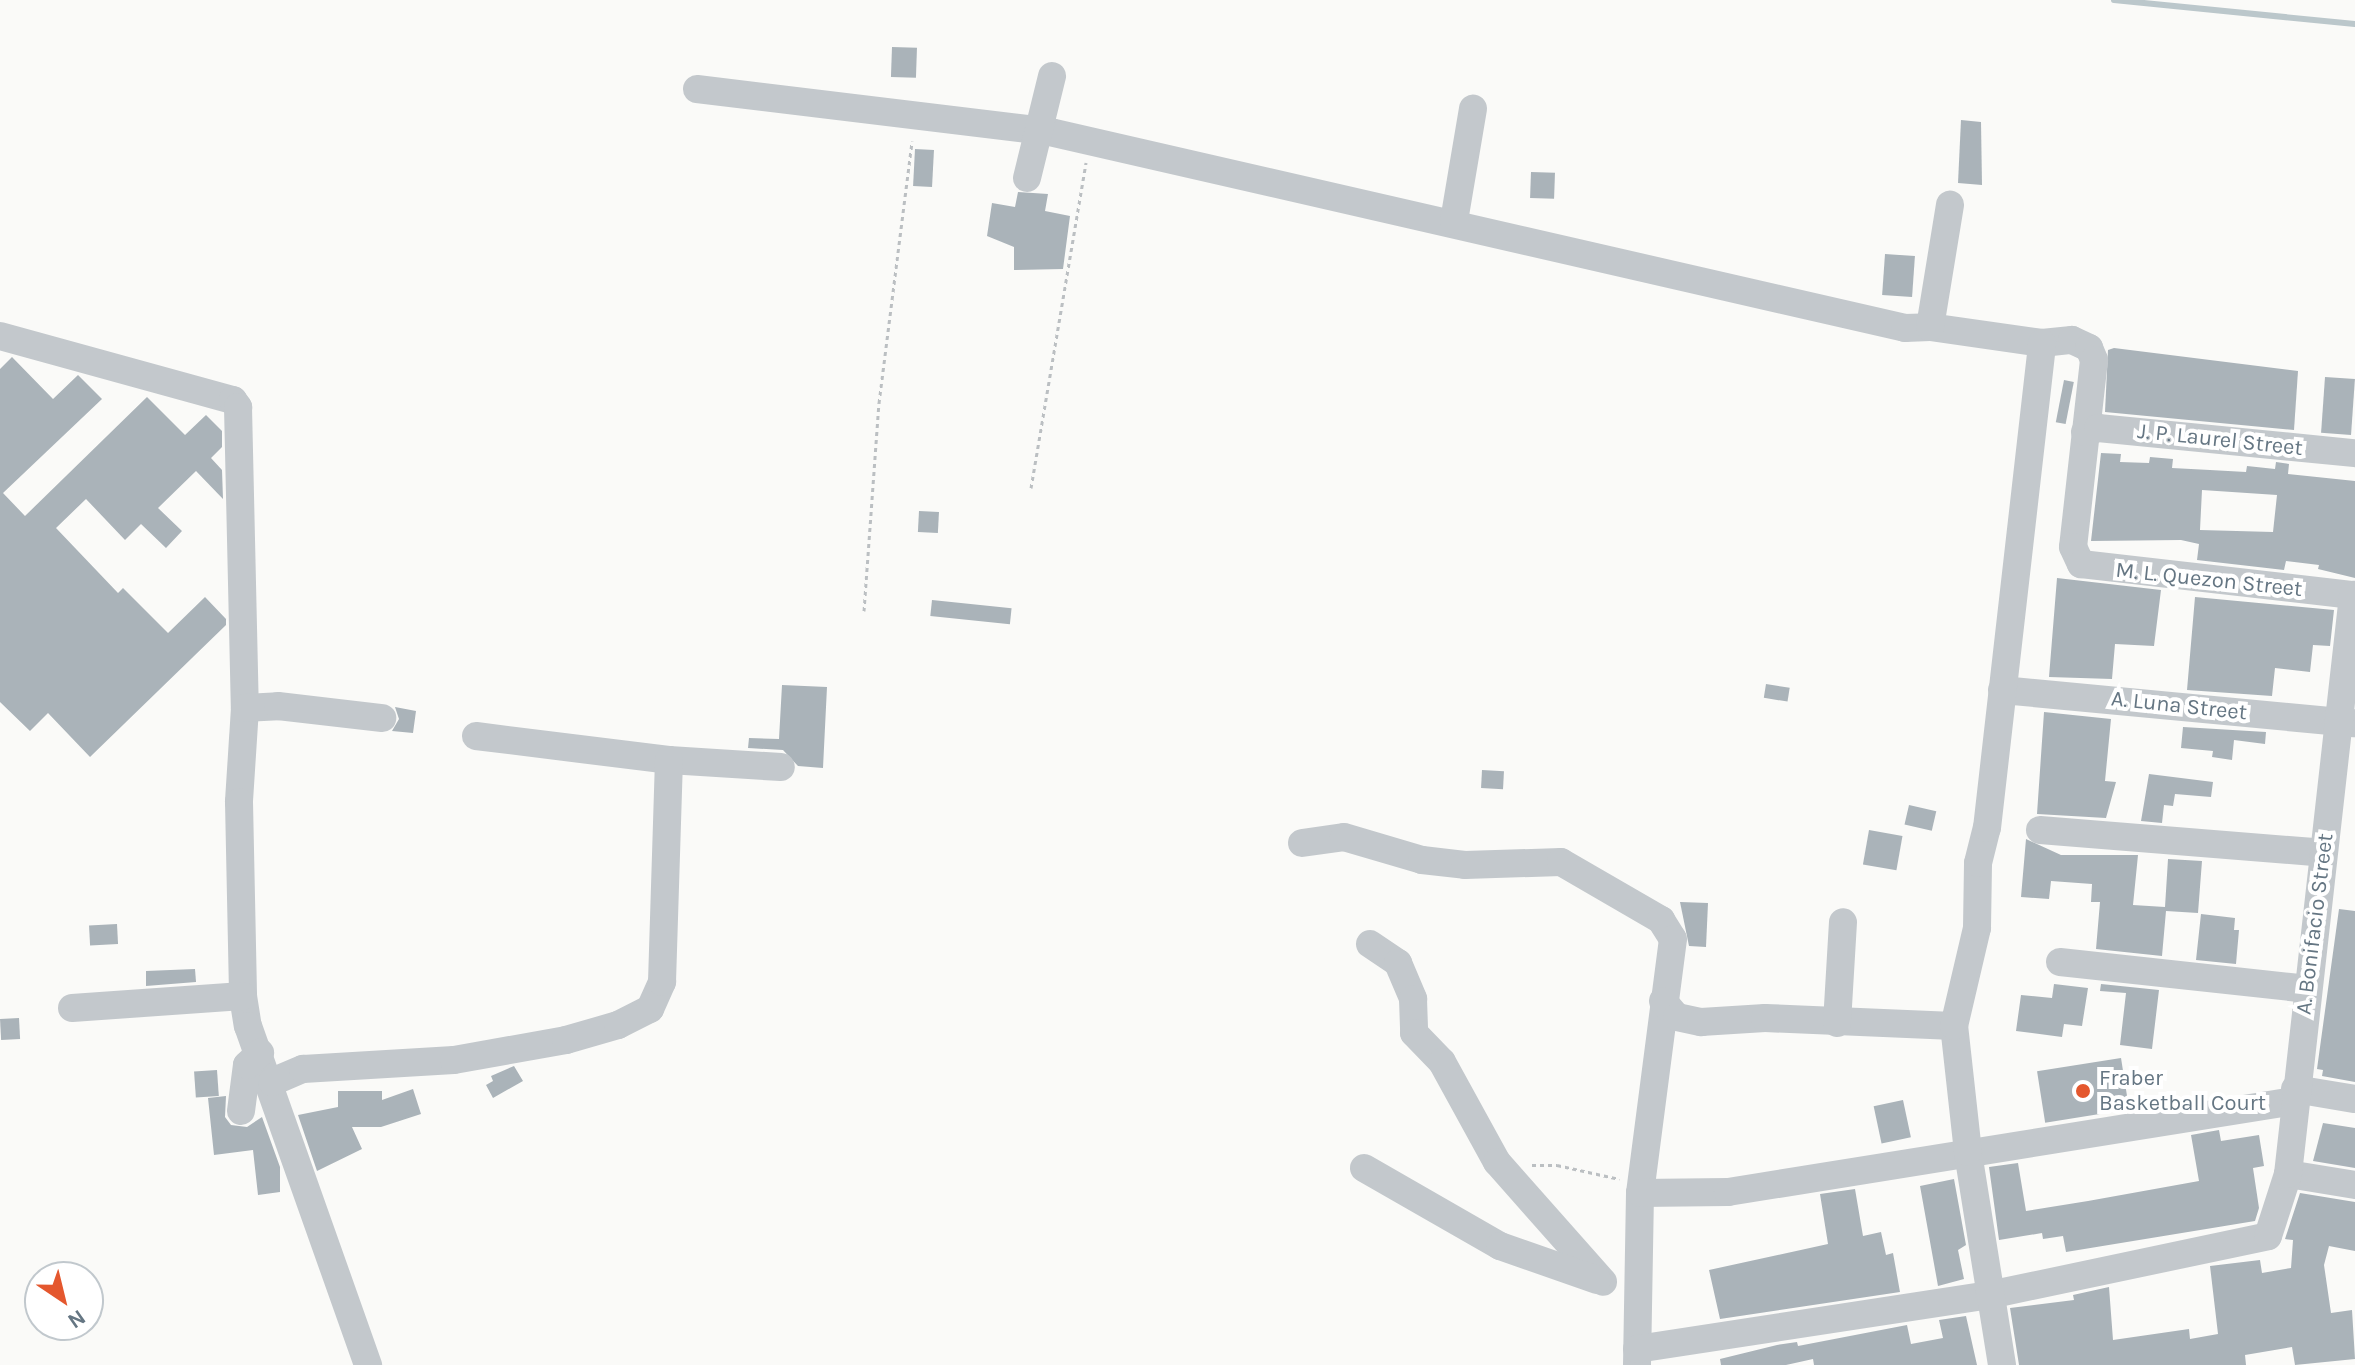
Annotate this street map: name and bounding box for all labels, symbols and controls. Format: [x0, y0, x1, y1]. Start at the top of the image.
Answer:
street label: J. P. Laurel Street [2136, 418, 2304, 462]
street label: M. L. Quezon Street [2114, 557, 2304, 603]
street label: A. Luna Street [2110, 686, 2248, 726]
street label: A. Bonifacio Street [2291, 832, 2339, 1016]
place label: Fraber Basketball Court [2099, 1065, 2266, 1116]
marker: Fraber Basketball Court [2074, 1082, 2092, 1100]
north arrow [24, 1261, 104, 1341]
text: N [63, 1304, 91, 1334]

